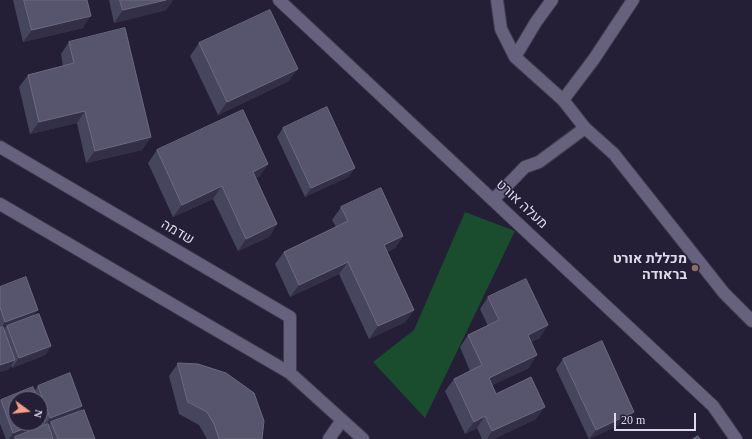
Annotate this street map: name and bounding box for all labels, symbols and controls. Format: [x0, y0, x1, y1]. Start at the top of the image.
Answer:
street label: מעלה אורט [492, 177, 550, 233]
street label: שדמה [157, 217, 197, 249]
place label: מכללת אורט בראודה [613, 252, 687, 284]
marker: מכללת אורט בראודה [690, 263, 700, 273]
north arrow [8, 391, 48, 431]
scale bar [616, 405, 698, 431]
text: N [32, 408, 45, 419]
text: 20 m [621, 413, 645, 427]

